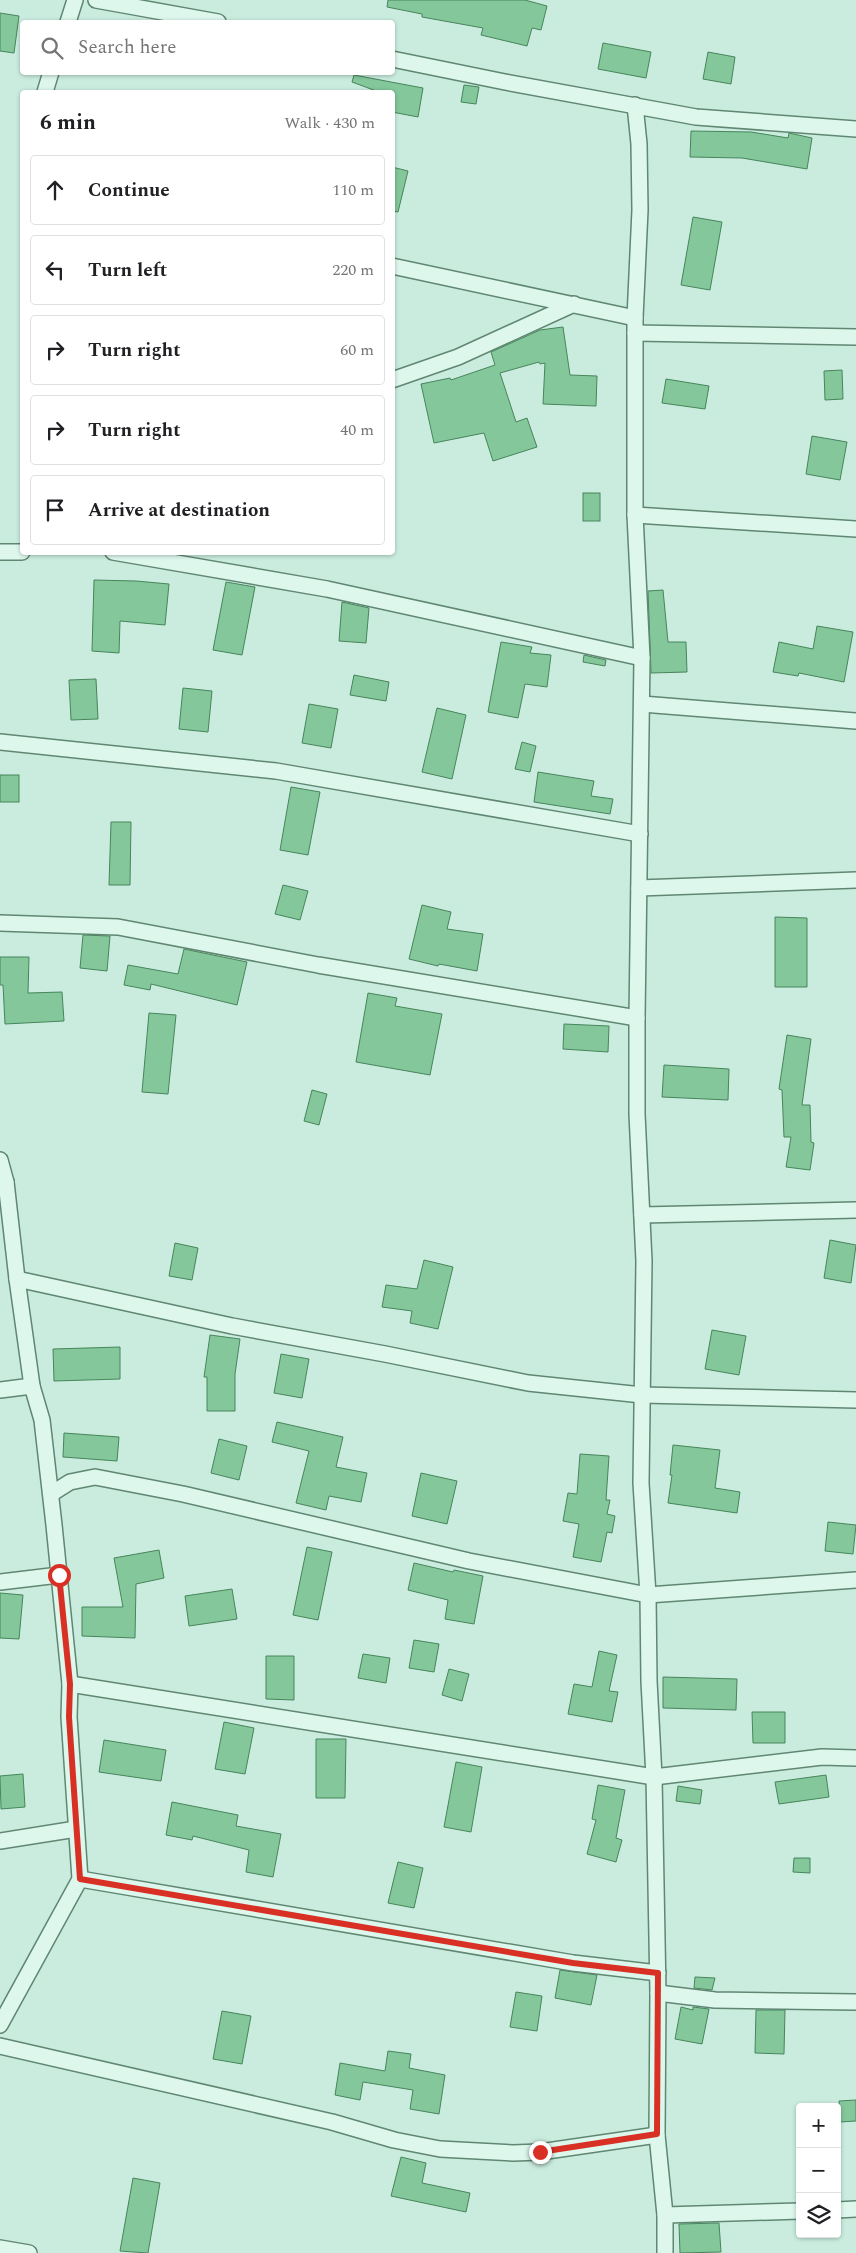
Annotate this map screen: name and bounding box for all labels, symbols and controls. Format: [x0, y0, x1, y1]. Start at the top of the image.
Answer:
search box [20, 20, 395, 75]
text: Search here [78, 33, 177, 62]
icon: search [38, 34, 66, 62]
text: 6 min [40, 107, 96, 139]
text: Walk · 430 m [284, 111, 375, 135]
icon: ahead [41, 176, 69, 204]
text: Continue [88, 176, 170, 205]
text: 110 m [332, 178, 374, 202]
icon: left [41, 256, 69, 284]
text: Turn left [88, 256, 167, 285]
text: 220 m [332, 258, 374, 282]
icon: right [41, 336, 69, 364]
text: Turn right [88, 336, 181, 365]
text: 60 m [340, 338, 374, 362]
icon: right [41, 416, 69, 444]
text: Turn right [88, 416, 181, 445]
text: 40 m [340, 418, 374, 442]
icon: arrive [41, 496, 69, 524]
text: Arrive at destination [88, 496, 270, 525]
route start [48, 1564, 71, 1587]
map controls [796, 2103, 841, 2238]
button: + [796, 2103, 841, 2148]
route end [529, 2141, 552, 2164]
button: − [796, 2148, 841, 2193]
button: layers [796, 2193, 841, 2238]

